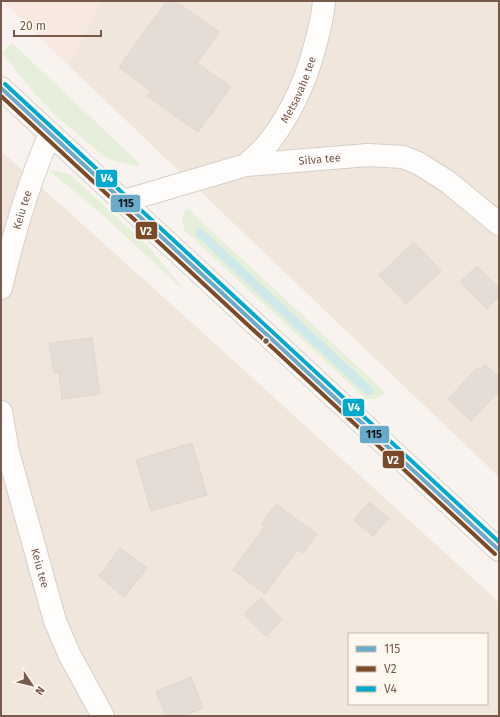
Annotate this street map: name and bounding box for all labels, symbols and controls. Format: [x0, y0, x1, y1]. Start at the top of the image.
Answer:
scale bar [14, 12, 101, 38]
text: 20 m [20, 19, 46, 33]
street label: Metsavahe tee [278, 55, 319, 126]
street label: Silva tee [298, 151, 341, 168]
line badge: V4 [95, 169, 118, 188]
text: V4 [100, 172, 113, 185]
street label: Keiu tee [10, 189, 35, 231]
line badge: 115 [110, 194, 141, 213]
text: 115 [118, 197, 134, 210]
line badge: V2 [135, 221, 158, 240]
text: V2 [139, 225, 152, 238]
unlabelled marker [261, 336, 271, 346]
line badge: V4 [342, 398, 365, 417]
text: V4 [347, 401, 360, 414]
line badge: 115 [359, 425, 390, 444]
text: 115 [366, 428, 382, 441]
line badge: V2 [382, 450, 405, 469]
text: V2 [386, 454, 399, 467]
street label: Keiu tee [28, 547, 51, 589]
legend [348, 633, 488, 705]
text: 115 [384, 642, 400, 656]
text: V2 [384, 662, 397, 676]
north arrow [12, 665, 52, 705]
text: V4 [384, 682, 397, 696]
text: N [32, 684, 47, 697]

